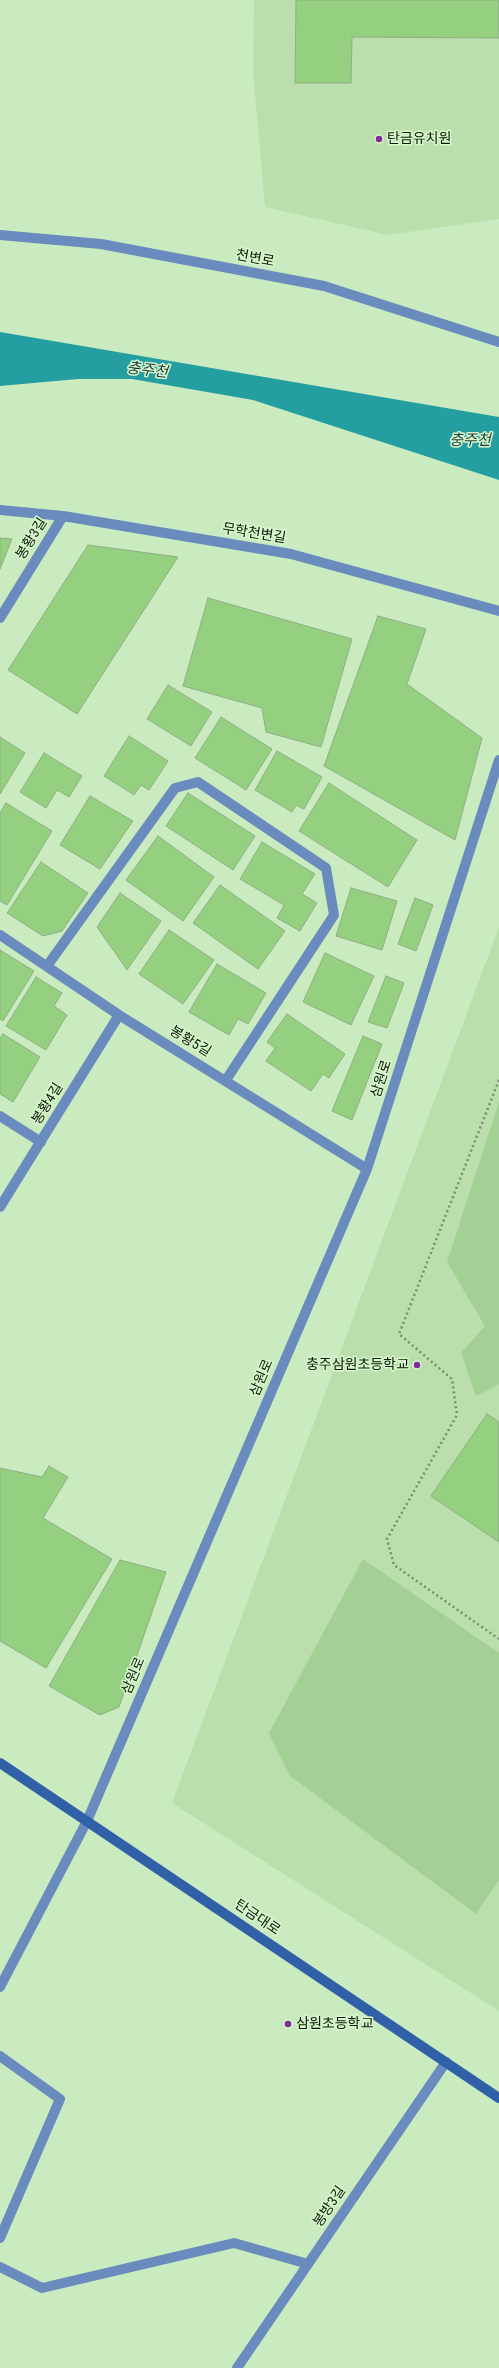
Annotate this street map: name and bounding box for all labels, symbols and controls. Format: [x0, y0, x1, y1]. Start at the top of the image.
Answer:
place label: 탄금유치원 [387, 131, 451, 147]
marker: 탄금유치원 [374, 134, 384, 144]
street label: 천변로 [234, 247, 276, 271]
water label: 충주천 [125, 360, 169, 382]
water label: 충주천 [449, 432, 491, 450]
street label: 봉황3길 [13, 515, 51, 563]
street label: 무학천변길 [221, 521, 287, 547]
street label: 봉황5길 [166, 1023, 214, 1061]
street label: 삼원로 [368, 1058, 396, 1100]
street label: 봉황4길 [29, 1080, 67, 1128]
street label: 삼원로 [247, 1357, 277, 1399]
place label: 충주삼원초등학교 [306, 1357, 409, 1373]
marker: 충주삼원초등학교 [412, 1360, 422, 1370]
street label: 삼원로 [119, 1655, 149, 1697]
street label: 탄금대로 [231, 1897, 283, 1939]
place label: 삼원초등학교 [296, 2016, 373, 2032]
marker: 삼원초등학교 [283, 2019, 293, 2029]
street label: 봉방3길 [310, 2183, 350, 2231]

